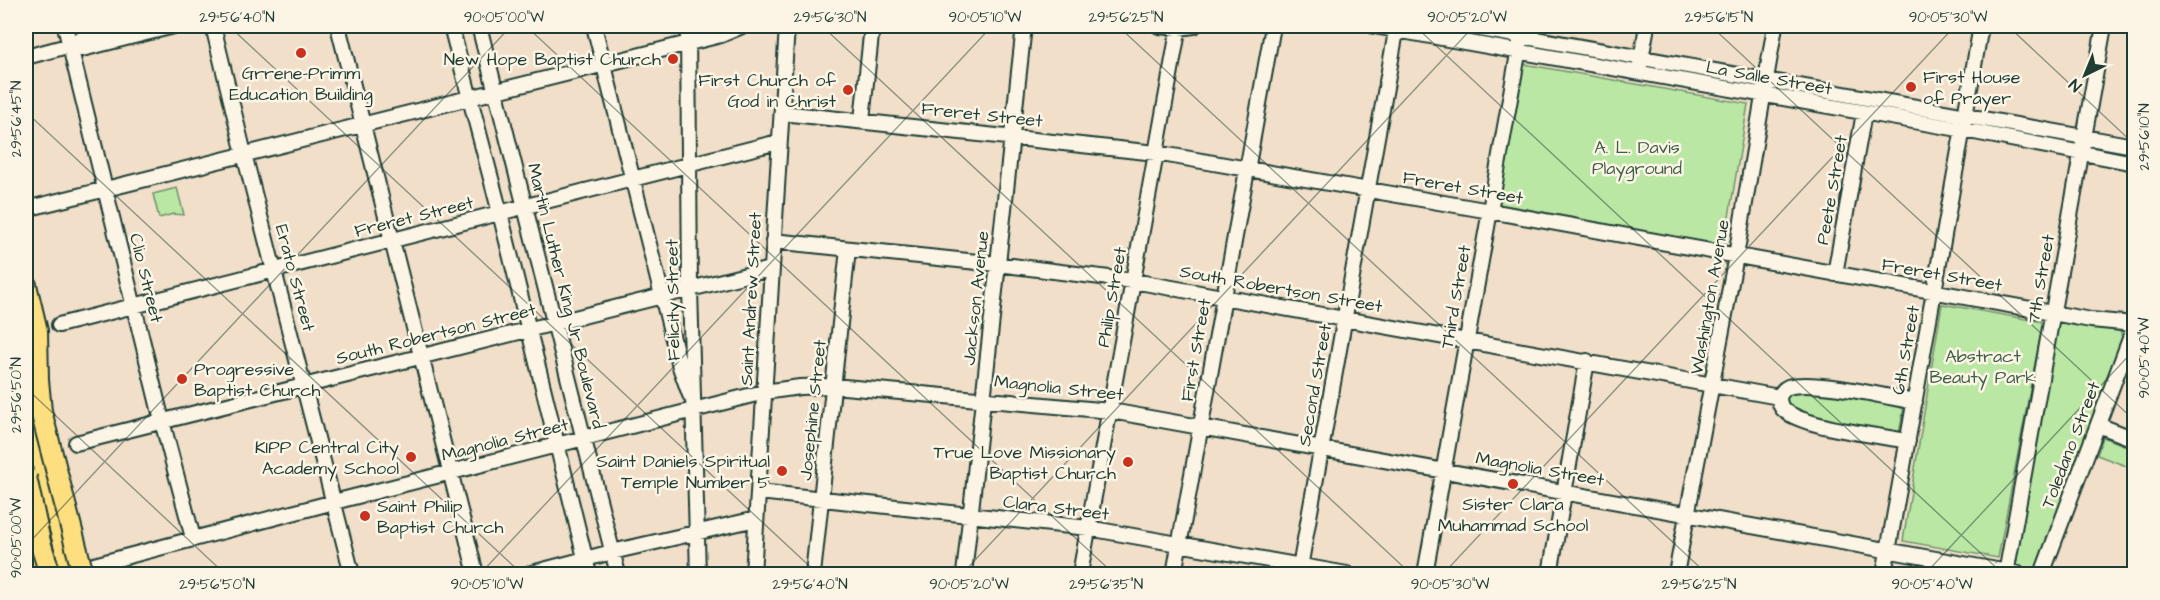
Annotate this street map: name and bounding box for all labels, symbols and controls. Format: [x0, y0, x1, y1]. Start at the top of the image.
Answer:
text: 29°56'40"N [199, 7, 275, 28]
text: 90°05'00"W [464, 7, 544, 28]
text: 29°56'30"N [794, 7, 866, 28]
text: 90°05'10"W [949, 7, 1021, 28]
text: 29°56'25"N [1088, 7, 1164, 28]
text: 90°05'20"W [1427, 7, 1507, 28]
text: 29°56'15"N [1685, 7, 1753, 28]
text: 90°05'30"W [1909, 7, 1987, 28]
north arrow [2055, 45, 2115, 105]
marker: Grrene-Primm Education Building [294, 46, 308, 60]
place label: New Hope Baptist Church [444, 47, 661, 72]
marker: New Hope Baptist Church [666, 52, 680, 66]
street label: La Salle Street [1704, 55, 1835, 102]
place label: Grrene-Primm Education Building [229, 61, 373, 108]
place label: First House of Prayer [1923, 65, 2021, 112]
place label: First Church of God in Christ [698, 68, 837, 114]
text: N [2064, 74, 2087, 97]
marker: First House of Prayer [1904, 80, 1918, 94]
text: 29°56'45"N [6, 81, 27, 157]
marker: First Church of God in Christ [841, 83, 855, 97]
street label: Freret Street [920, 96, 1045, 134]
text: 29°56'10"N [2134, 103, 2155, 171]
street label: Peete Street [1810, 133, 1854, 247]
park label: A. L. Davis Playground [1592, 135, 1682, 182]
street label: Martin Luther King Jr Boulevard [520, 161, 611, 432]
street label: Freret Street [1401, 165, 1526, 211]
street label: Freret Street [352, 190, 477, 244]
street label: Saint Andrew Street [734, 211, 768, 386]
street label: Washington Avenue [1684, 217, 1737, 377]
street label: Erato Street [269, 222, 321, 335]
street label: Jackson Avenue [957, 229, 996, 366]
street label: Clio Street [123, 231, 169, 326]
street label: 7th Street [2021, 232, 2061, 325]
street label: Felicity Street [659, 238, 688, 361]
street label: Third Street [1435, 243, 1478, 351]
street label: Philip Street [1091, 244, 1133, 349]
street label: Freret Street [1880, 252, 2005, 298]
street label: South Robertson Street [1178, 259, 1385, 319]
street label: First Street [1175, 296, 1217, 403]
street label: South Robertson Street [333, 297, 539, 371]
street label: 6th Street [1886, 303, 1926, 397]
text: 90°05'40"W [2134, 317, 2155, 399]
street label: Second Street [1292, 321, 1338, 448]
street label: Josephine Street [793, 338, 833, 482]
park label: Abstract Beauty Park [1930, 344, 2036, 391]
text: 29°56'50"N [6, 357, 27, 433]
place label: Progressive Baptist Church [194, 357, 321, 403]
street label: Magnolia Street [993, 369, 1126, 408]
marker: Progressive Baptist Church [175, 372, 189, 386]
street label: Toledano Street [2035, 377, 2107, 512]
street label: Magnolia Street [439, 412, 572, 469]
place label: KIPP Central City Academy School [255, 435, 399, 482]
place label: True Love Missionary Baptist Church [933, 440, 1116, 486]
street label: Magnolia Street [1474, 445, 1607, 494]
place label: Saint Daniels Spiritual Temple Number 5 [596, 449, 770, 495]
marker: KIPP Central City Academy School [404, 450, 418, 464]
marker: True Love Missionary Baptist Church [1121, 455, 1135, 469]
marker: Saint Daniels Spiritual Temple Number 5 [775, 464, 789, 478]
marker: Sister Clara Muhammad School [1506, 477, 1520, 491]
street label: Clara Street [1002, 489, 1111, 527]
place label: Sister Clara Muhammad School [1438, 492, 1588, 538]
place label: Saint Philip Baptist Church [377, 494, 504, 540]
text: 90°05'00"W [6, 498, 27, 578]
marker: Saint Philip Baptist Church [358, 509, 372, 523]
text: 29°56'50"N [179, 574, 255, 595]
text: 90°05'10"W [451, 574, 523, 595]
text: 29°56'40"N [772, 574, 848, 595]
text: 90°05'20"W [929, 574, 1009, 595]
text: 29°56'35"N [1069, 574, 1143, 595]
text: 90°05'30"W [1411, 574, 1489, 595]
text: 29°56'25"N [1661, 574, 1737, 595]
text: 90°05'40"W [1891, 574, 1973, 595]

